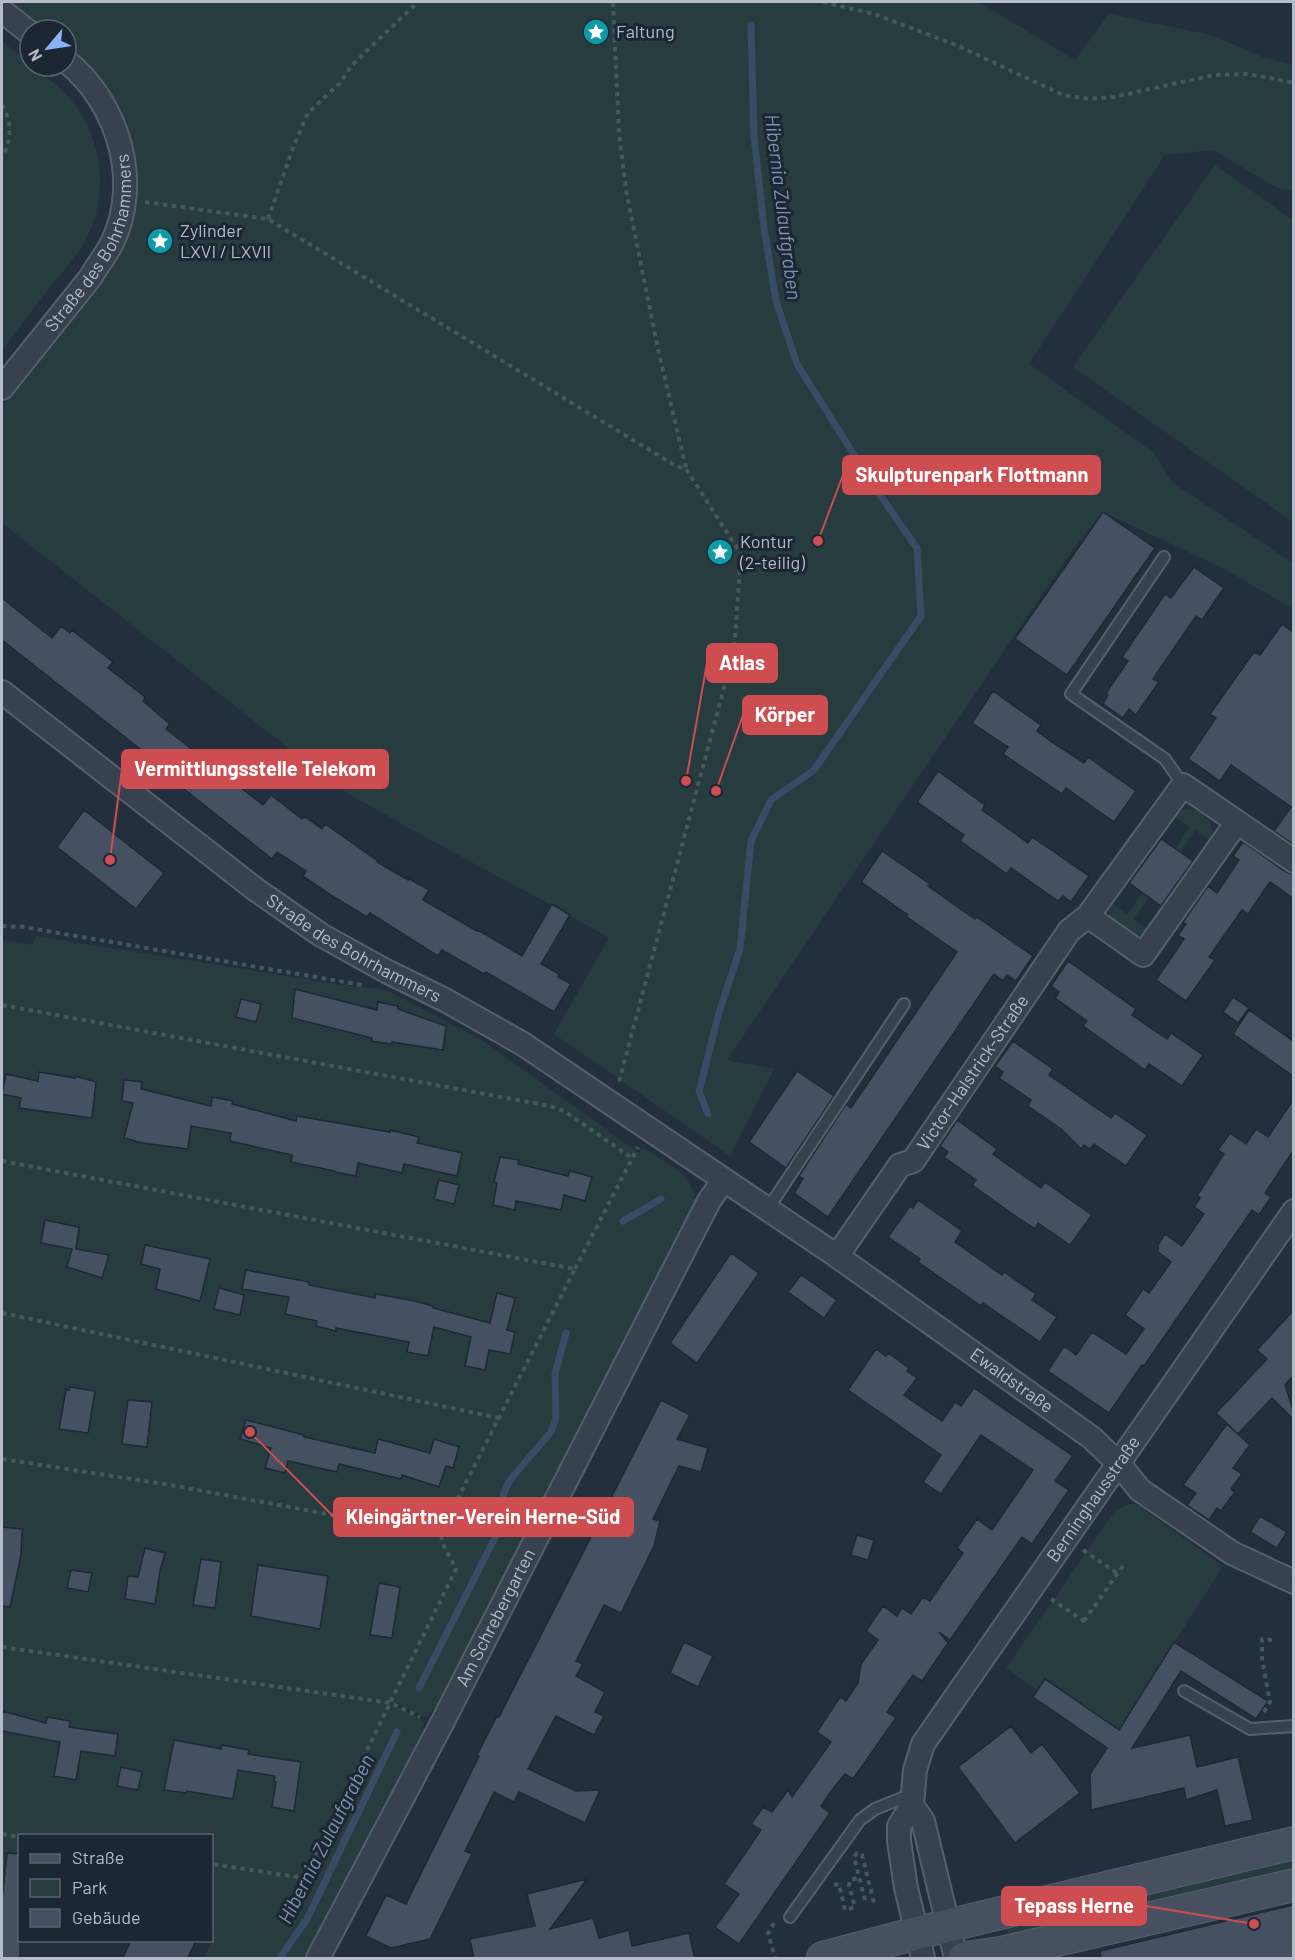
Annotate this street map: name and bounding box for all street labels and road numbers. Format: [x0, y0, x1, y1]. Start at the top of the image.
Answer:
street label: Straße des Bohrhammers [39, 152, 135, 336]
street label: Straße des Bohrhammers [263, 888, 445, 1006]
street label: Victor-Halstrick-Straße [912, 990, 1033, 1154]
street label: Ewaldstraße [966, 1343, 1058, 1417]
street label: Berninghausstraße [1041, 1431, 1144, 1566]
street label: Am Schrebergarten [451, 1545, 539, 1690]

